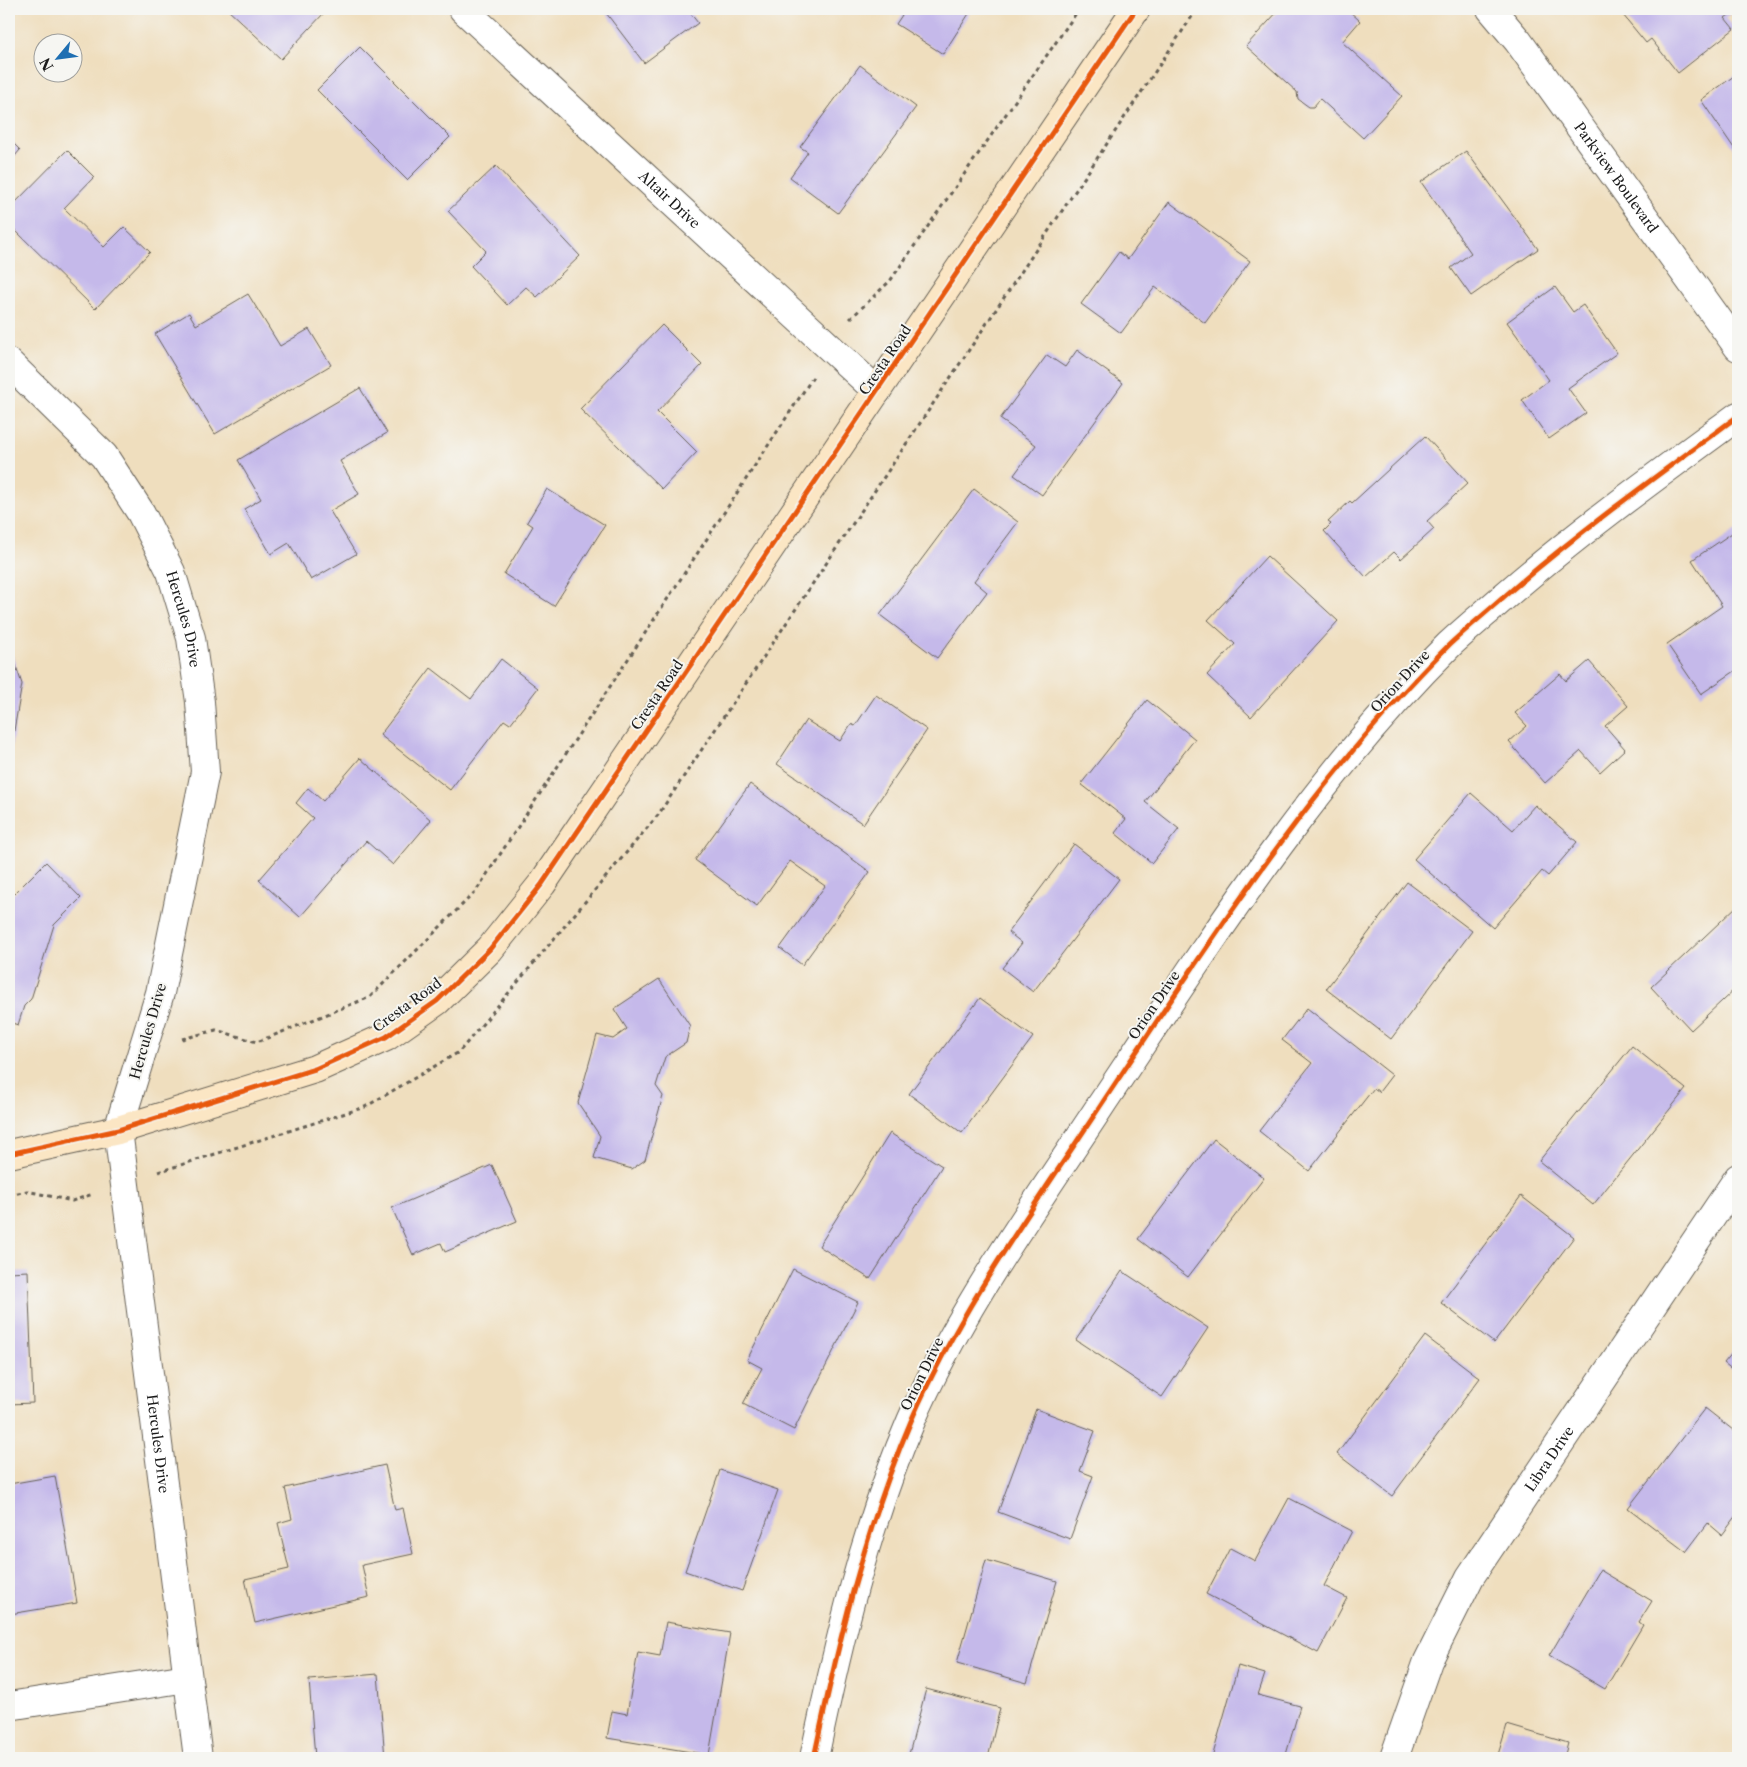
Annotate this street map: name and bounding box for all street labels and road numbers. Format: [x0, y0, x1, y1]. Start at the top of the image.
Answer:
street label: Parkview Boulevard [1570, 119, 1662, 237]
street label: Altair Drive [634, 166, 704, 232]
street label: Cresta Road [855, 321, 915, 399]
street label: Hercules Drive [162, 569, 204, 669]
street label: Orion Drive [1366, 646, 1434, 716]
street label: Cresta Road [627, 656, 687, 734]
street label: Orion Drive [1124, 967, 1184, 1043]
street label: Cresta Road [369, 974, 445, 1036]
street label: Hercules Drive [126, 981, 170, 1081]
street label: Orion Drive [897, 1334, 948, 1414]
street label: Hercules Drive [143, 1393, 173, 1494]
street label: Libra Drive [1521, 1423, 1578, 1495]

